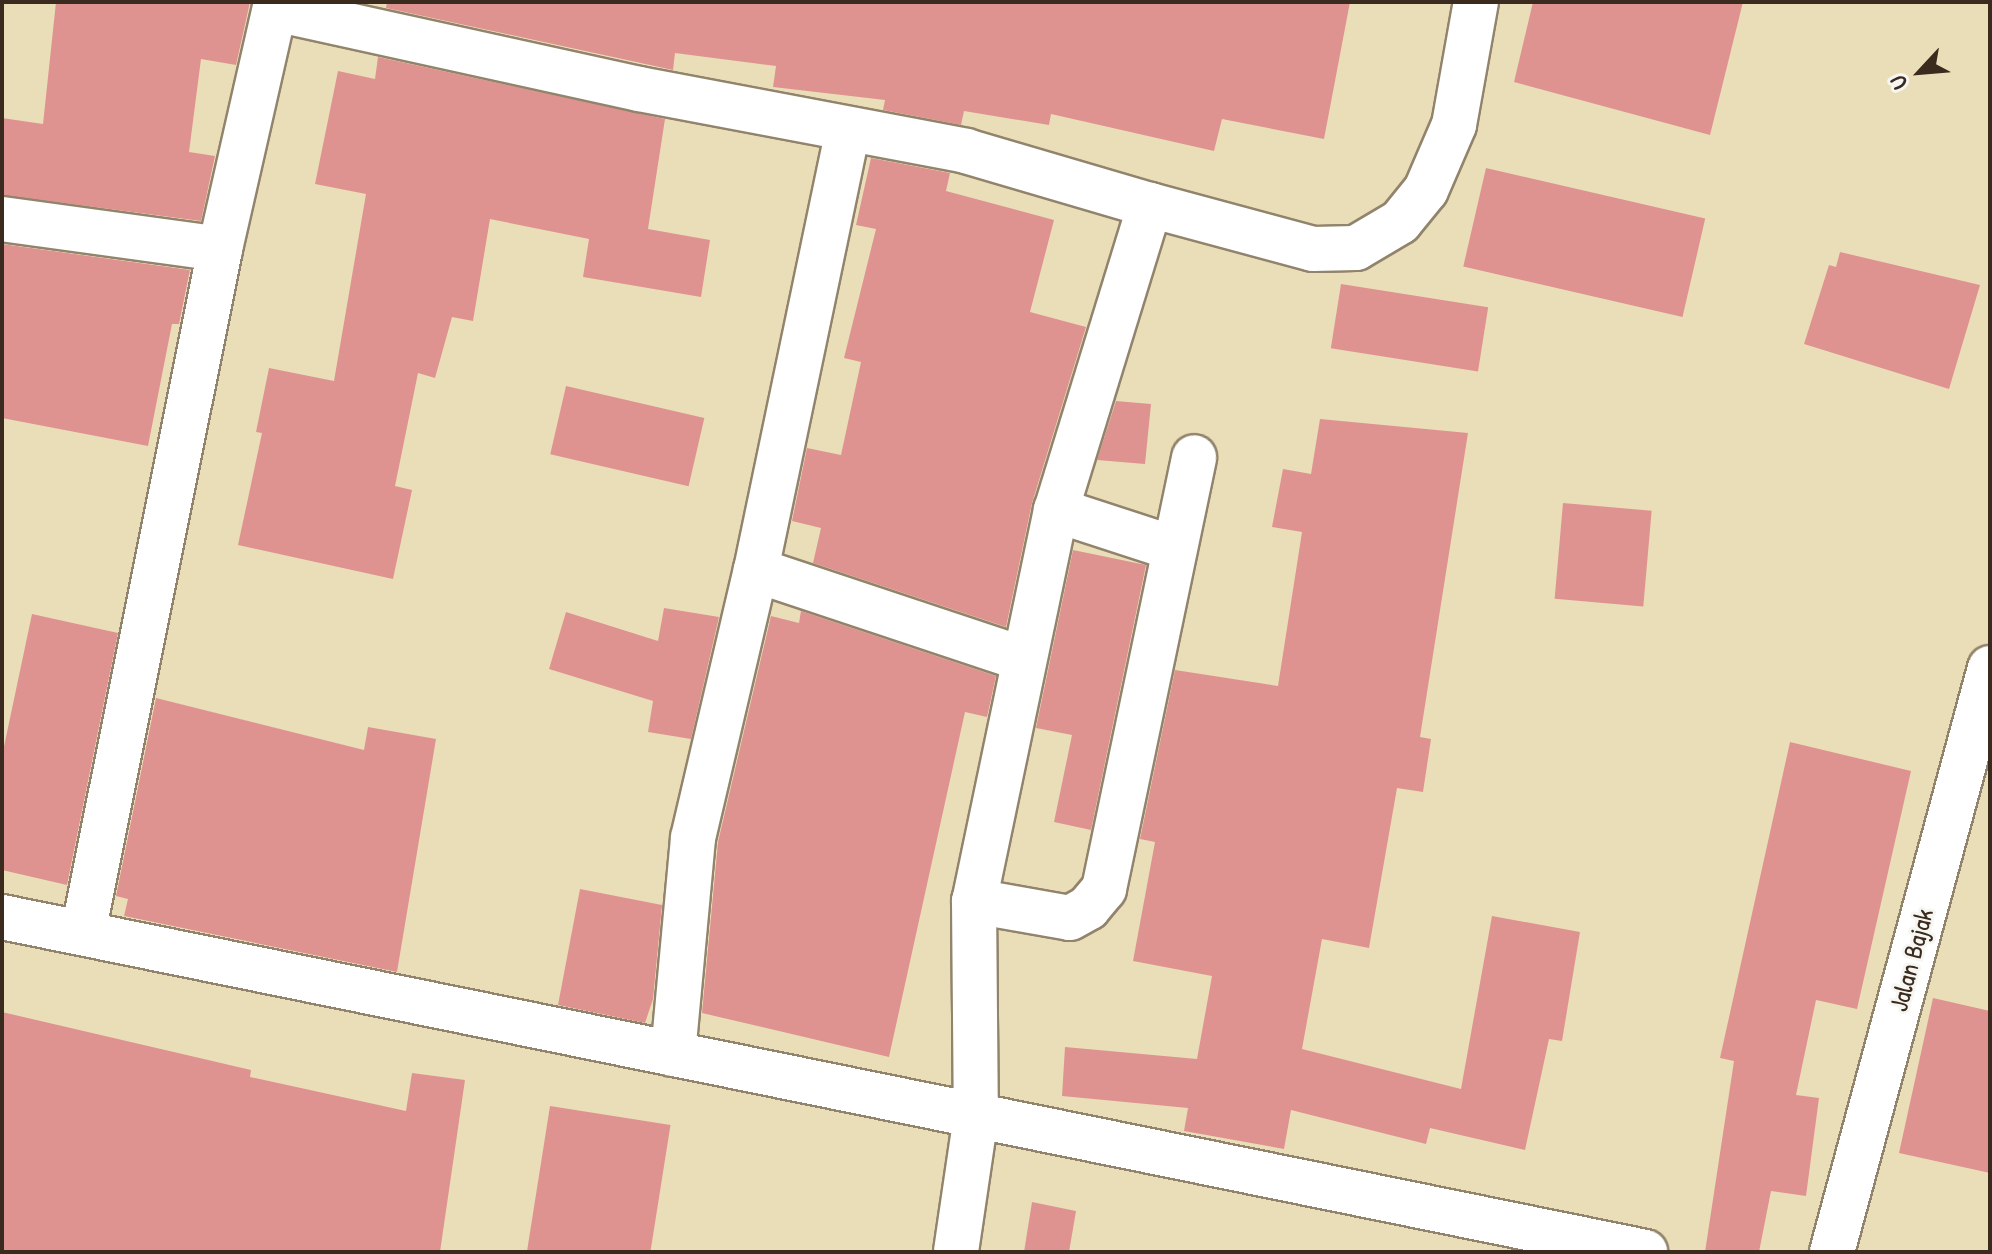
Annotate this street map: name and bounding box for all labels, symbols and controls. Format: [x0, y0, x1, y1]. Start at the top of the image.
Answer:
north arrow [1880, 32, 1960, 112]
text: U [1882, 71, 1915, 95]
street label: Jalan Bajak [1882, 905, 1940, 1015]

